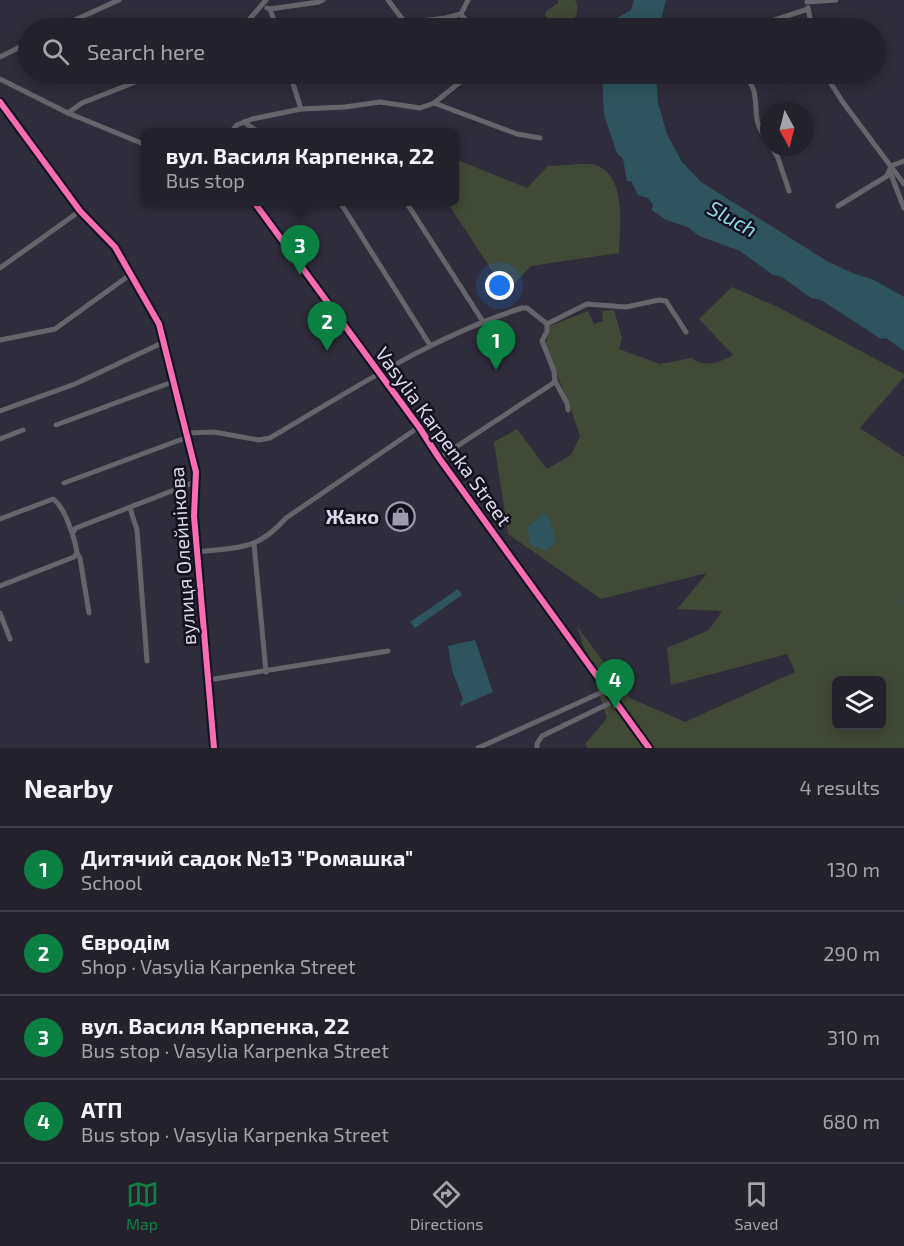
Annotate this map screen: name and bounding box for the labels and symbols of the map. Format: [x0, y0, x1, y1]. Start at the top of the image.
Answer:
north arrow [760, 102, 814, 156]
water label: Sluch [704, 194, 762, 242]
pin: 3 [280, 226, 320, 275]
your location [485, 271, 514, 300]
pin: 2 [308, 302, 346, 351]
pin: 1 [476, 320, 516, 370]
street label: Vasylia Karpenka Street [371, 342, 517, 531]
street label: вулиця Олейнікова [164, 466, 201, 646]
shop icon: Жако [384, 500, 416, 532]
place label: Жако [326, 504, 379, 528]
pin: 4 [596, 660, 634, 709]

